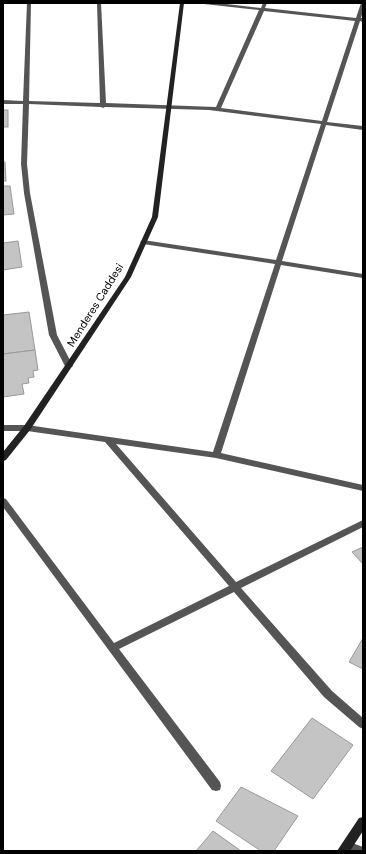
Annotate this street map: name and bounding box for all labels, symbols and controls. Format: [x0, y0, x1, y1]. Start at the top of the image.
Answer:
street label: Menderes Caddesi [64, 261, 126, 349]

